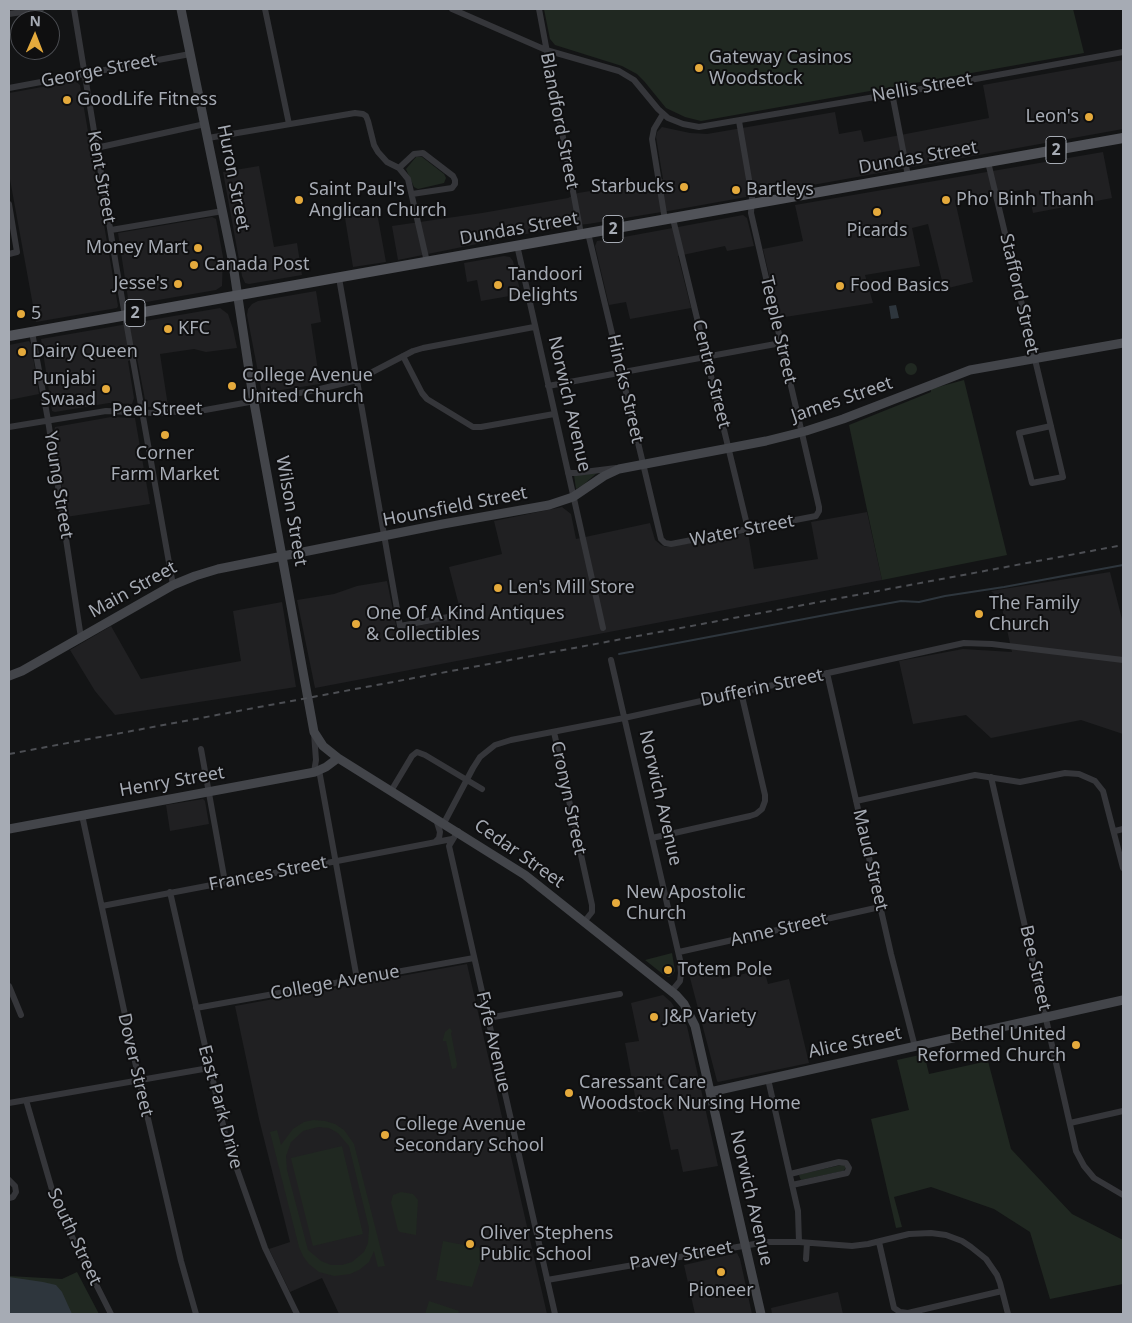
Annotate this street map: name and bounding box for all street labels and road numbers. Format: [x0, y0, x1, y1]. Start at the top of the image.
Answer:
street label: George Street [39, 49, 159, 93]
street label: Blandford Street [535, 51, 583, 191]
street label: Nellis Street [870, 69, 974, 107]
street label: Huron Street [212, 123, 254, 233]
street label: Kent Street [82, 129, 120, 225]
road number: 2 [1046, 136, 1066, 164]
street label: Dundas Street [857, 137, 979, 179]
street label: Dundas Street [458, 208, 580, 250]
road number: 2 [603, 215, 623, 242]
street label: Stafford Street [995, 232, 1043, 356]
street label: Teeple Street [755, 274, 801, 386]
road number: 2 [125, 300, 145, 326]
street label: Centre Street [687, 317, 735, 431]
street label: Hincks Street [602, 333, 648, 445]
street label: Norwich Avenue [543, 334, 595, 474]
street label: James Street [789, 373, 895, 427]
street label: Peel Street [111, 398, 203, 422]
street label: Young Street [39, 430, 77, 540]
street label: Wilson Street [271, 454, 311, 568]
street label: Hounsfield Street [381, 482, 529, 532]
street label: Water Street [688, 510, 796, 552]
street label: Main Street [85, 557, 181, 623]
street label: Dufferin Street [699, 664, 825, 712]
street label: Norwich Avenue [634, 728, 686, 868]
street label: Cronyn Street [545, 739, 591, 857]
street label: Henry Street [118, 762, 226, 802]
street label: Maud Street [848, 807, 892, 913]
street label: Cedar Street [470, 815, 568, 893]
street label: Frances Street [207, 852, 329, 896]
street label: Anne Street [728, 908, 830, 952]
street label: Bee Street [1015, 923, 1055, 1013]
street label: College Avenue [269, 961, 401, 1005]
street label: Fyfe Avenue [471, 990, 515, 1094]
street label: Dover Street [113, 1011, 157, 1119]
street label: Alice Street [807, 1023, 903, 1063]
street label: East Park Drive [193, 1043, 247, 1171]
street label: Norwich Avenue [725, 1128, 777, 1268]
street label: South Street [42, 1185, 106, 1289]
street label: Pavey Street [628, 1236, 734, 1276]

